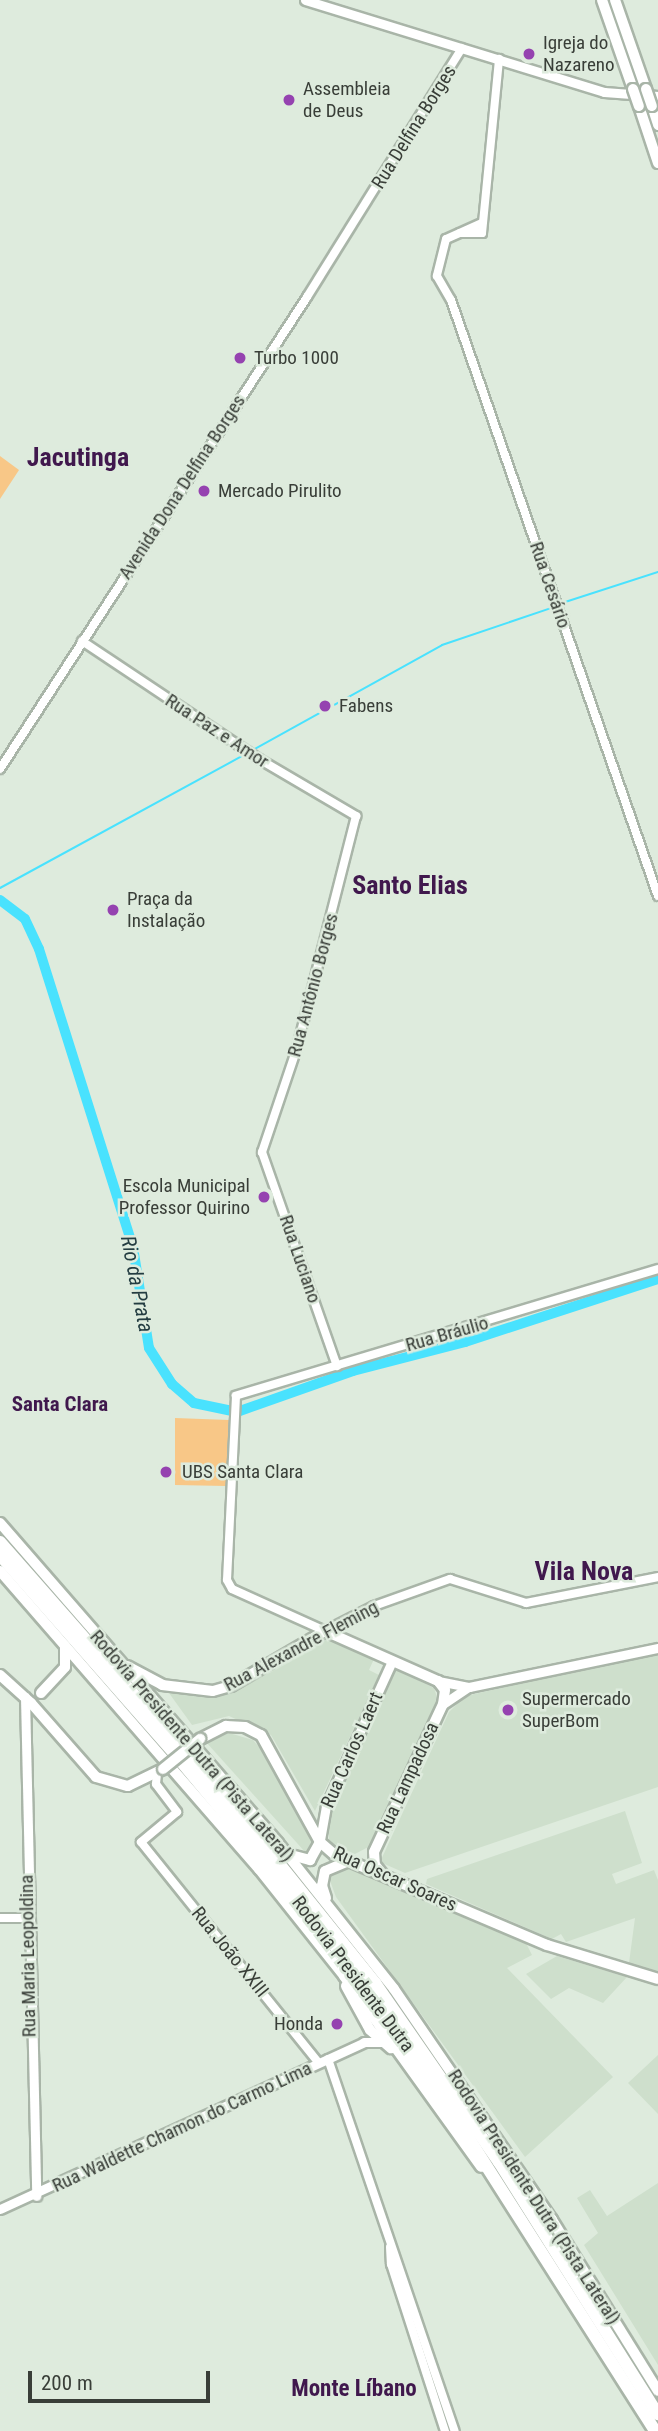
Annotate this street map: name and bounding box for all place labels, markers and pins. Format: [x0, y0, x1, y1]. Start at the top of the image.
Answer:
place label: Igreja do Nazareno [543, 32, 615, 76]
marker: Igreja do Nazareno [521, 46, 537, 62]
place label: Assembleia de Deus [303, 78, 391, 122]
marker: Assembleia de Deus [281, 92, 297, 108]
place label: Turbo 1000 [254, 347, 339, 369]
marker: Turbo 1000 [232, 350, 248, 366]
place label: Mercado Pirulito [218, 480, 342, 502]
marker: Mercado Pirulito [196, 483, 212, 499]
place label: Fabens [339, 695, 393, 717]
marker: Fabens [317, 698, 333, 714]
place label: Praça da Instalação [127, 888, 205, 932]
marker: Praça da Instalação [105, 902, 121, 918]
place label: Escola Municipal Professor Quirino [119, 1175, 250, 1219]
marker: Escola Municipal Professor Quirino [256, 1189, 272, 1205]
place label: UBS Santa Clara [182, 1461, 303, 1483]
marker: UBS Santa Clara [156, 1462, 176, 1482]
place label: Supermercado SuperBom [522, 1688, 631, 1732]
marker: Supermercado SuperBom [500, 1702, 516, 1718]
place label: Honda [274, 2013, 323, 2035]
marker: Honda [329, 2016, 345, 2032]

